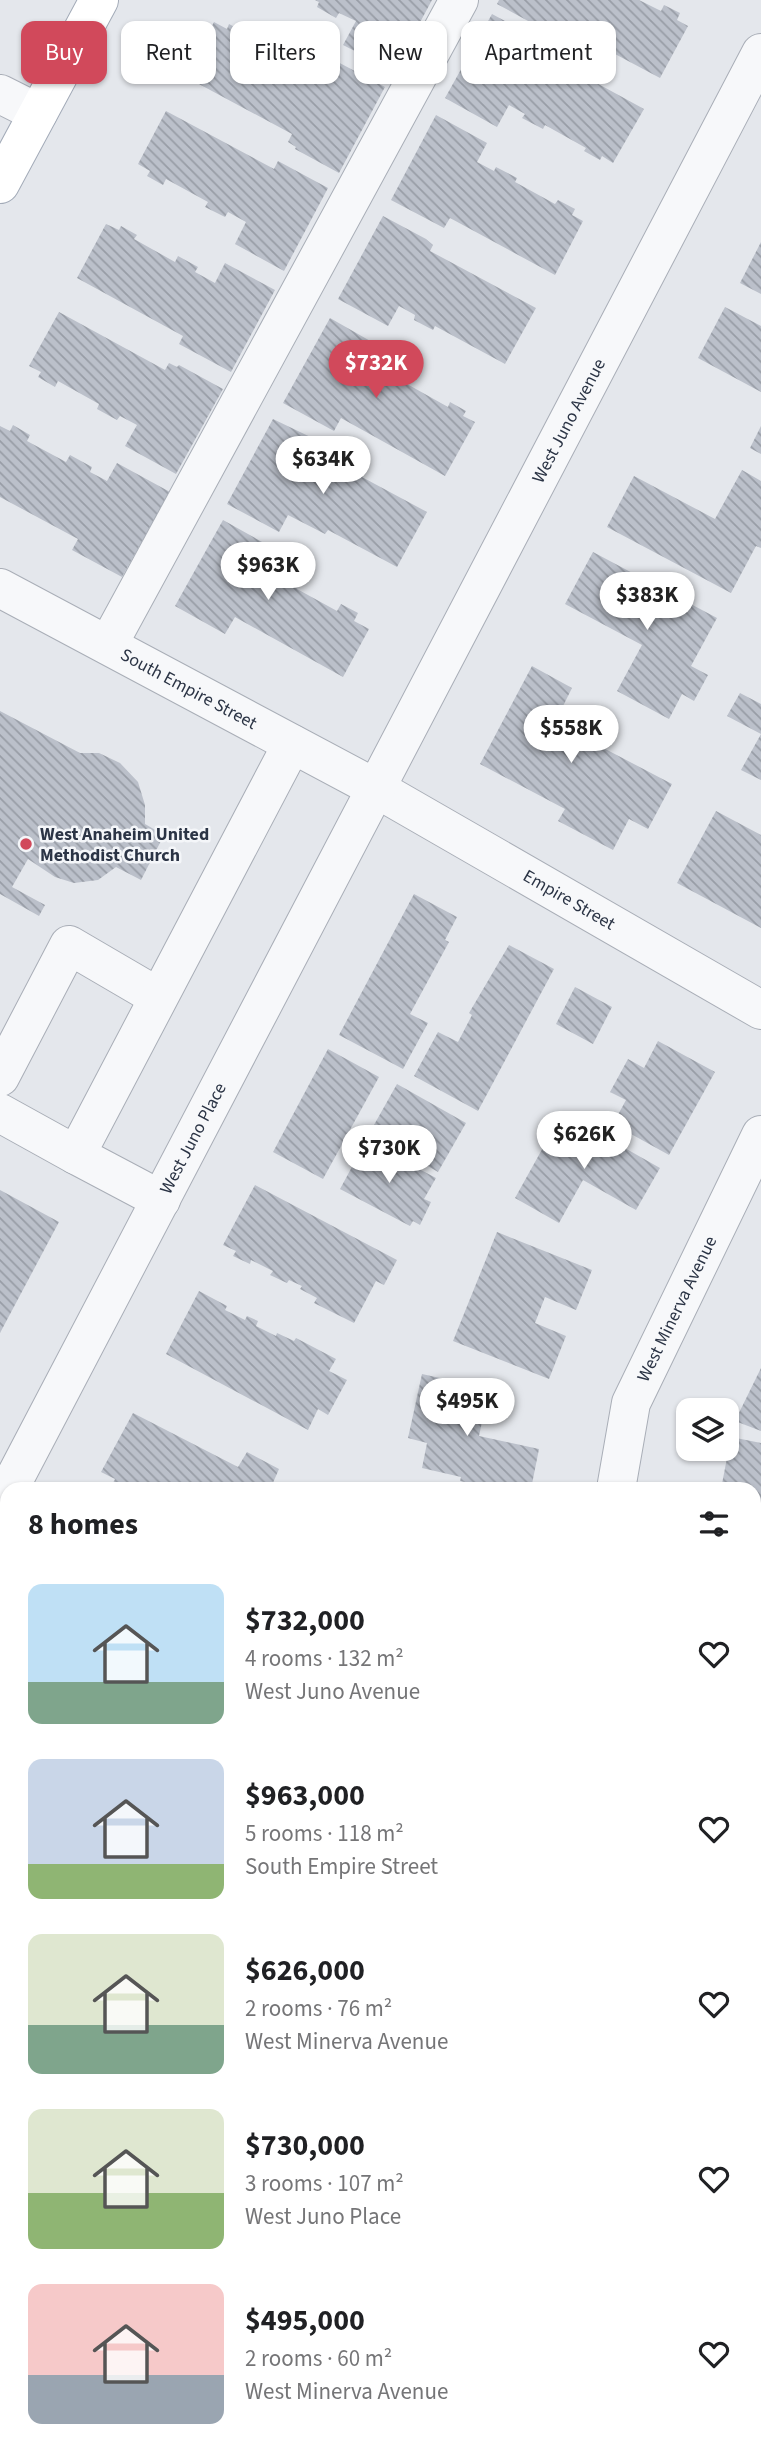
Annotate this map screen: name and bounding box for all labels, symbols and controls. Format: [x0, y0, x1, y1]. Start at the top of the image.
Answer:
chip: Buy [21, 21, 107, 84]
chip: Rent [121, 21, 216, 84]
chip: Filters [230, 21, 340, 84]
chip: New [354, 21, 447, 84]
chip: Apartment [461, 21, 616, 84]
pin: $732K [327, 340, 425, 400]
text: $732K [345, 346, 407, 379]
street label: West Juno Avenue [526, 354, 611, 487]
pin: $634K [274, 436, 372, 496]
text: $634K [292, 442, 354, 475]
pin: $963K [219, 542, 317, 602]
text: $963K [237, 548, 299, 581]
pin: $383K [598, 572, 696, 632]
text: $383K [616, 578, 678, 611]
street label: South Empire Street [116, 642, 261, 735]
pin: $558K [522, 706, 620, 765]
text: $558K [540, 711, 602, 744]
place label: West Anaheim United Methodist Church [40, 822, 209, 868]
marker: West Anaheim United Methodist Church [18, 836, 34, 852]
street label: Empire Street [518, 863, 620, 936]
street label: West Juno Place [153, 1078, 232, 1198]
pin: $626K [535, 1112, 633, 1171]
text: $626K [553, 1117, 615, 1150]
pin: $730K [340, 1126, 438, 1185]
text: $730K [358, 1131, 420, 1164]
street label: West Minerva Avenue [631, 1232, 723, 1386]
pin: $495K [418, 1378, 516, 1438]
text: $495K [436, 1384, 498, 1417]
map controls [676, 1398, 739, 1461]
button: layers [676, 1398, 739, 1461]
text: 8 homes [28, 1503, 138, 1546]
icon: filters [695, 1505, 733, 1543]
text: $732,000 [245, 1599, 365, 1642]
icon: home [84, 1612, 168, 1696]
icon: heart [695, 1635, 733, 1673]
text: 4 rooms · 132 m² [245, 1642, 404, 1675]
text: West Juno Avenue [245, 1675, 420, 1708]
text: $963,000 [245, 1774, 365, 1817]
icon: home [84, 1787, 168, 1871]
icon: heart [695, 1810, 733, 1848]
text: 5 rooms · 118 m² [245, 1817, 404, 1850]
text: South Empire Street [245, 1850, 438, 1883]
text: $626,000 [245, 1949, 365, 1992]
icon: home [84, 1962, 168, 2046]
icon: heart [695, 1985, 733, 2023]
text: 2 rooms · 76 m² [245, 1992, 392, 2025]
text: West Minerva Avenue [245, 2025, 448, 2058]
text: $730,000 [245, 2124, 365, 2167]
icon: home [84, 2137, 168, 2221]
icon: heart [695, 2160, 733, 2198]
text: 3 rooms · 107 m² [245, 2167, 404, 2200]
text: West Juno Place [245, 2200, 401, 2233]
text: $495,000 [245, 2299, 365, 2342]
icon: home [84, 2312, 168, 2396]
icon: heart [695, 2335, 733, 2373]
text: 2 rooms · 60 m² [245, 2342, 392, 2375]
text: West Minerva Avenue [245, 2375, 448, 2408]

